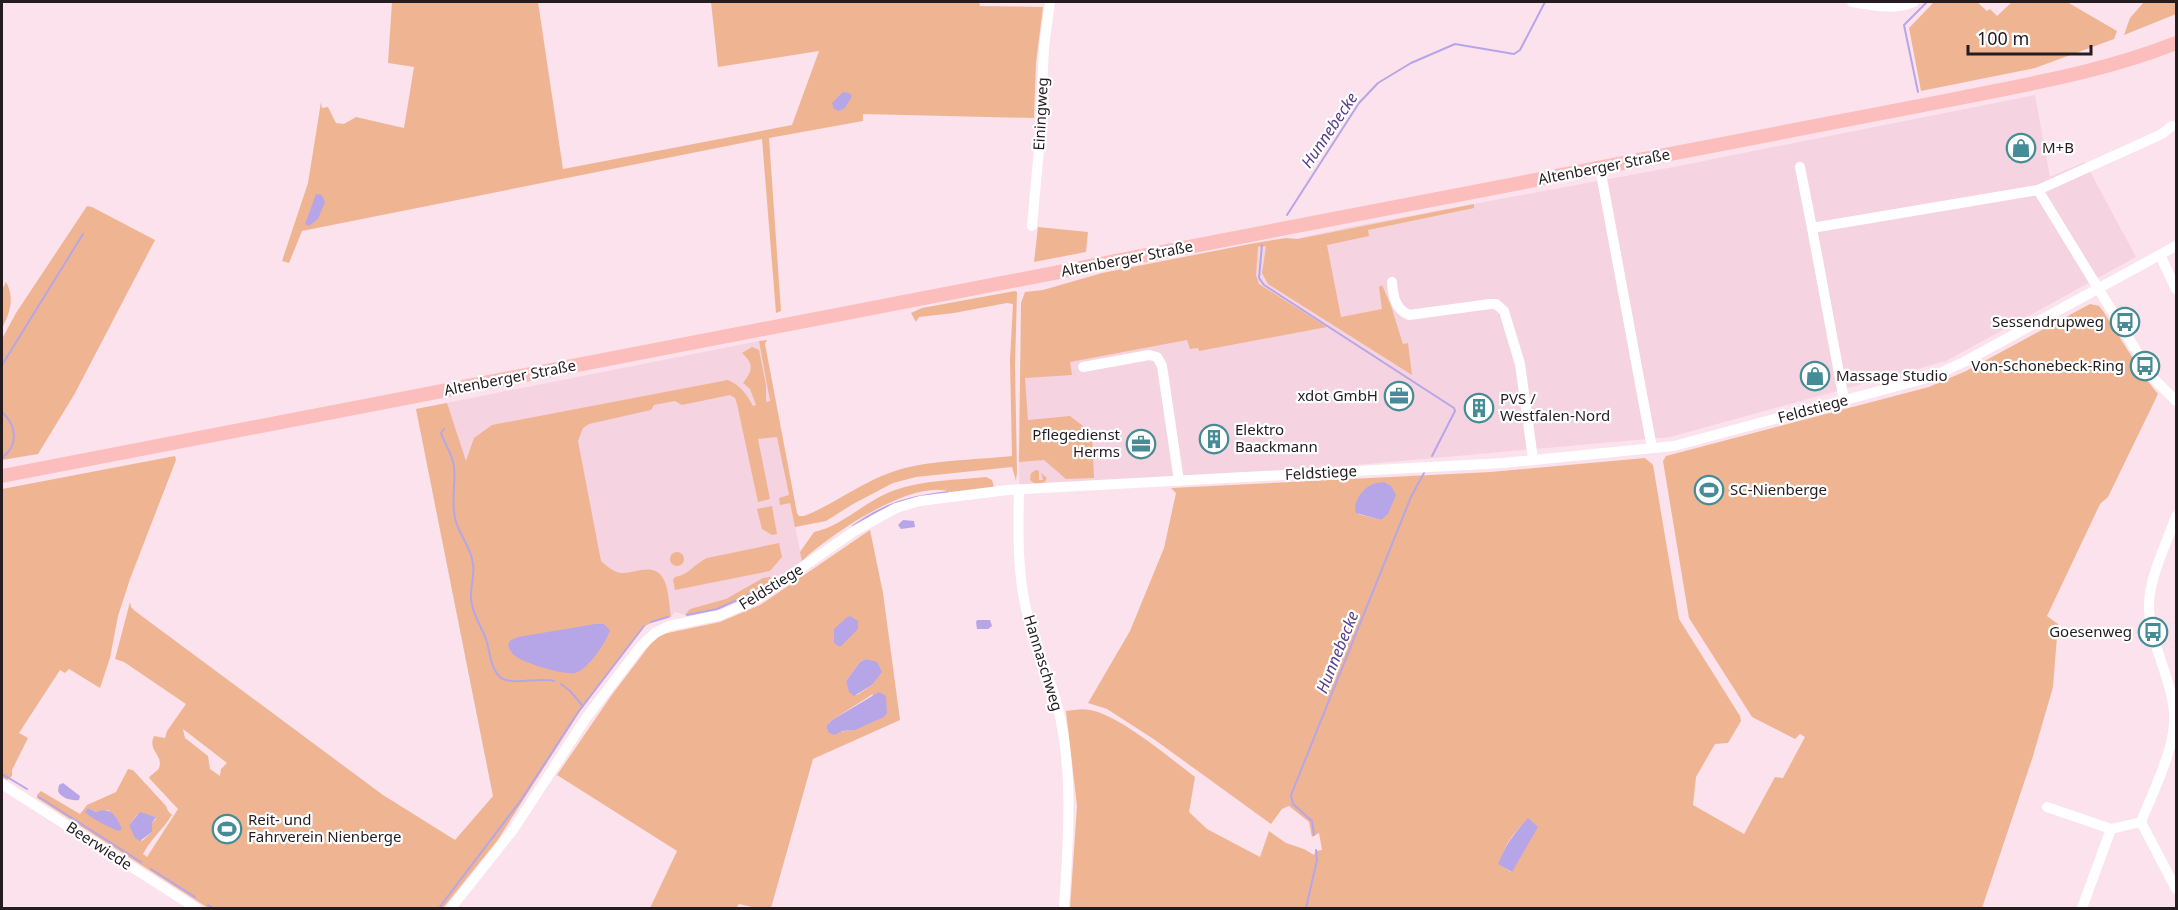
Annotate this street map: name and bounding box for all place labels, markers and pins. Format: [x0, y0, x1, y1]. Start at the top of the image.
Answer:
shop icon: M+B [2005, 132, 2037, 164]
place label: M+B [2042, 137, 2074, 157]
bus stop icon: Sessendrupweg [2109, 306, 2141, 338]
place label: Sessendrupweg [1992, 311, 2104, 331]
bus stop icon: Von-Schonebeck-Ring [2129, 350, 2161, 382]
place label: Von-Schonebeck-Ring [1971, 355, 2124, 375]
shop icon: Massage Studio [1799, 360, 1831, 392]
place label: Massage Studio [1836, 365, 1947, 385]
office icon: xdot GmbH [1383, 380, 1415, 412]
place label: xdot GmbH [1297, 385, 1378, 405]
place label: PVS / Westfalen-Nord [1500, 388, 1610, 425]
building icon: PVS / Westfalen-Nord [1463, 392, 1495, 424]
place label: Elektro Baackmann [1235, 419, 1318, 456]
building icon: Elektro Baackmann [1198, 423, 1230, 455]
place label: Pflegedienst Herms [1032, 424, 1121, 461]
office icon: Pflegedienst Herms [1125, 428, 1157, 460]
sports icon: SC-Nienberge [1693, 474, 1725, 506]
place label: SC-Nienberge [1730, 479, 1827, 499]
bus stop icon: Goesenweg [2137, 616, 2169, 648]
place label: Goesenweg [2049, 621, 2132, 641]
place label: Reit- und Fahrverein Nienberge [248, 809, 402, 846]
sports icon: Reit- und Fahrverein Nienberge [211, 813, 243, 845]

